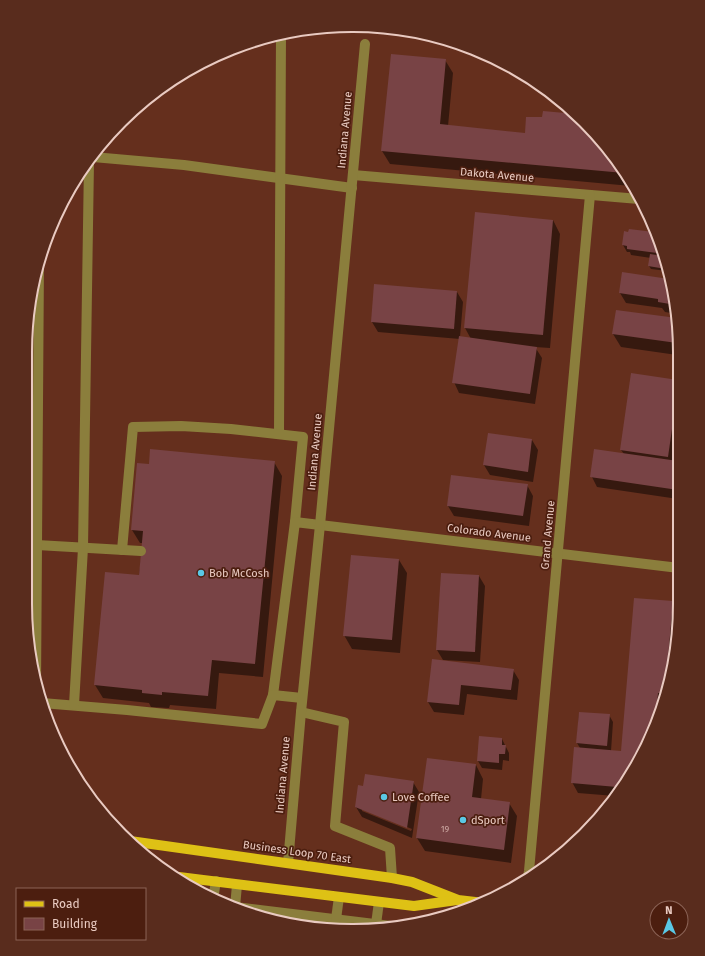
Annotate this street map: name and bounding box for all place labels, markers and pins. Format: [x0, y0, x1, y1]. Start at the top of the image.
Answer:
place label: Bob McCosh [209, 567, 269, 580]
marker: Bob McCosh [196, 568, 206, 578]
place label: Love Coffee [392, 791, 449, 804]
marker: Love Coffee [379, 792, 389, 802]
place label: dSport [471, 814, 505, 827]
marker: dSport [458, 815, 468, 825]

